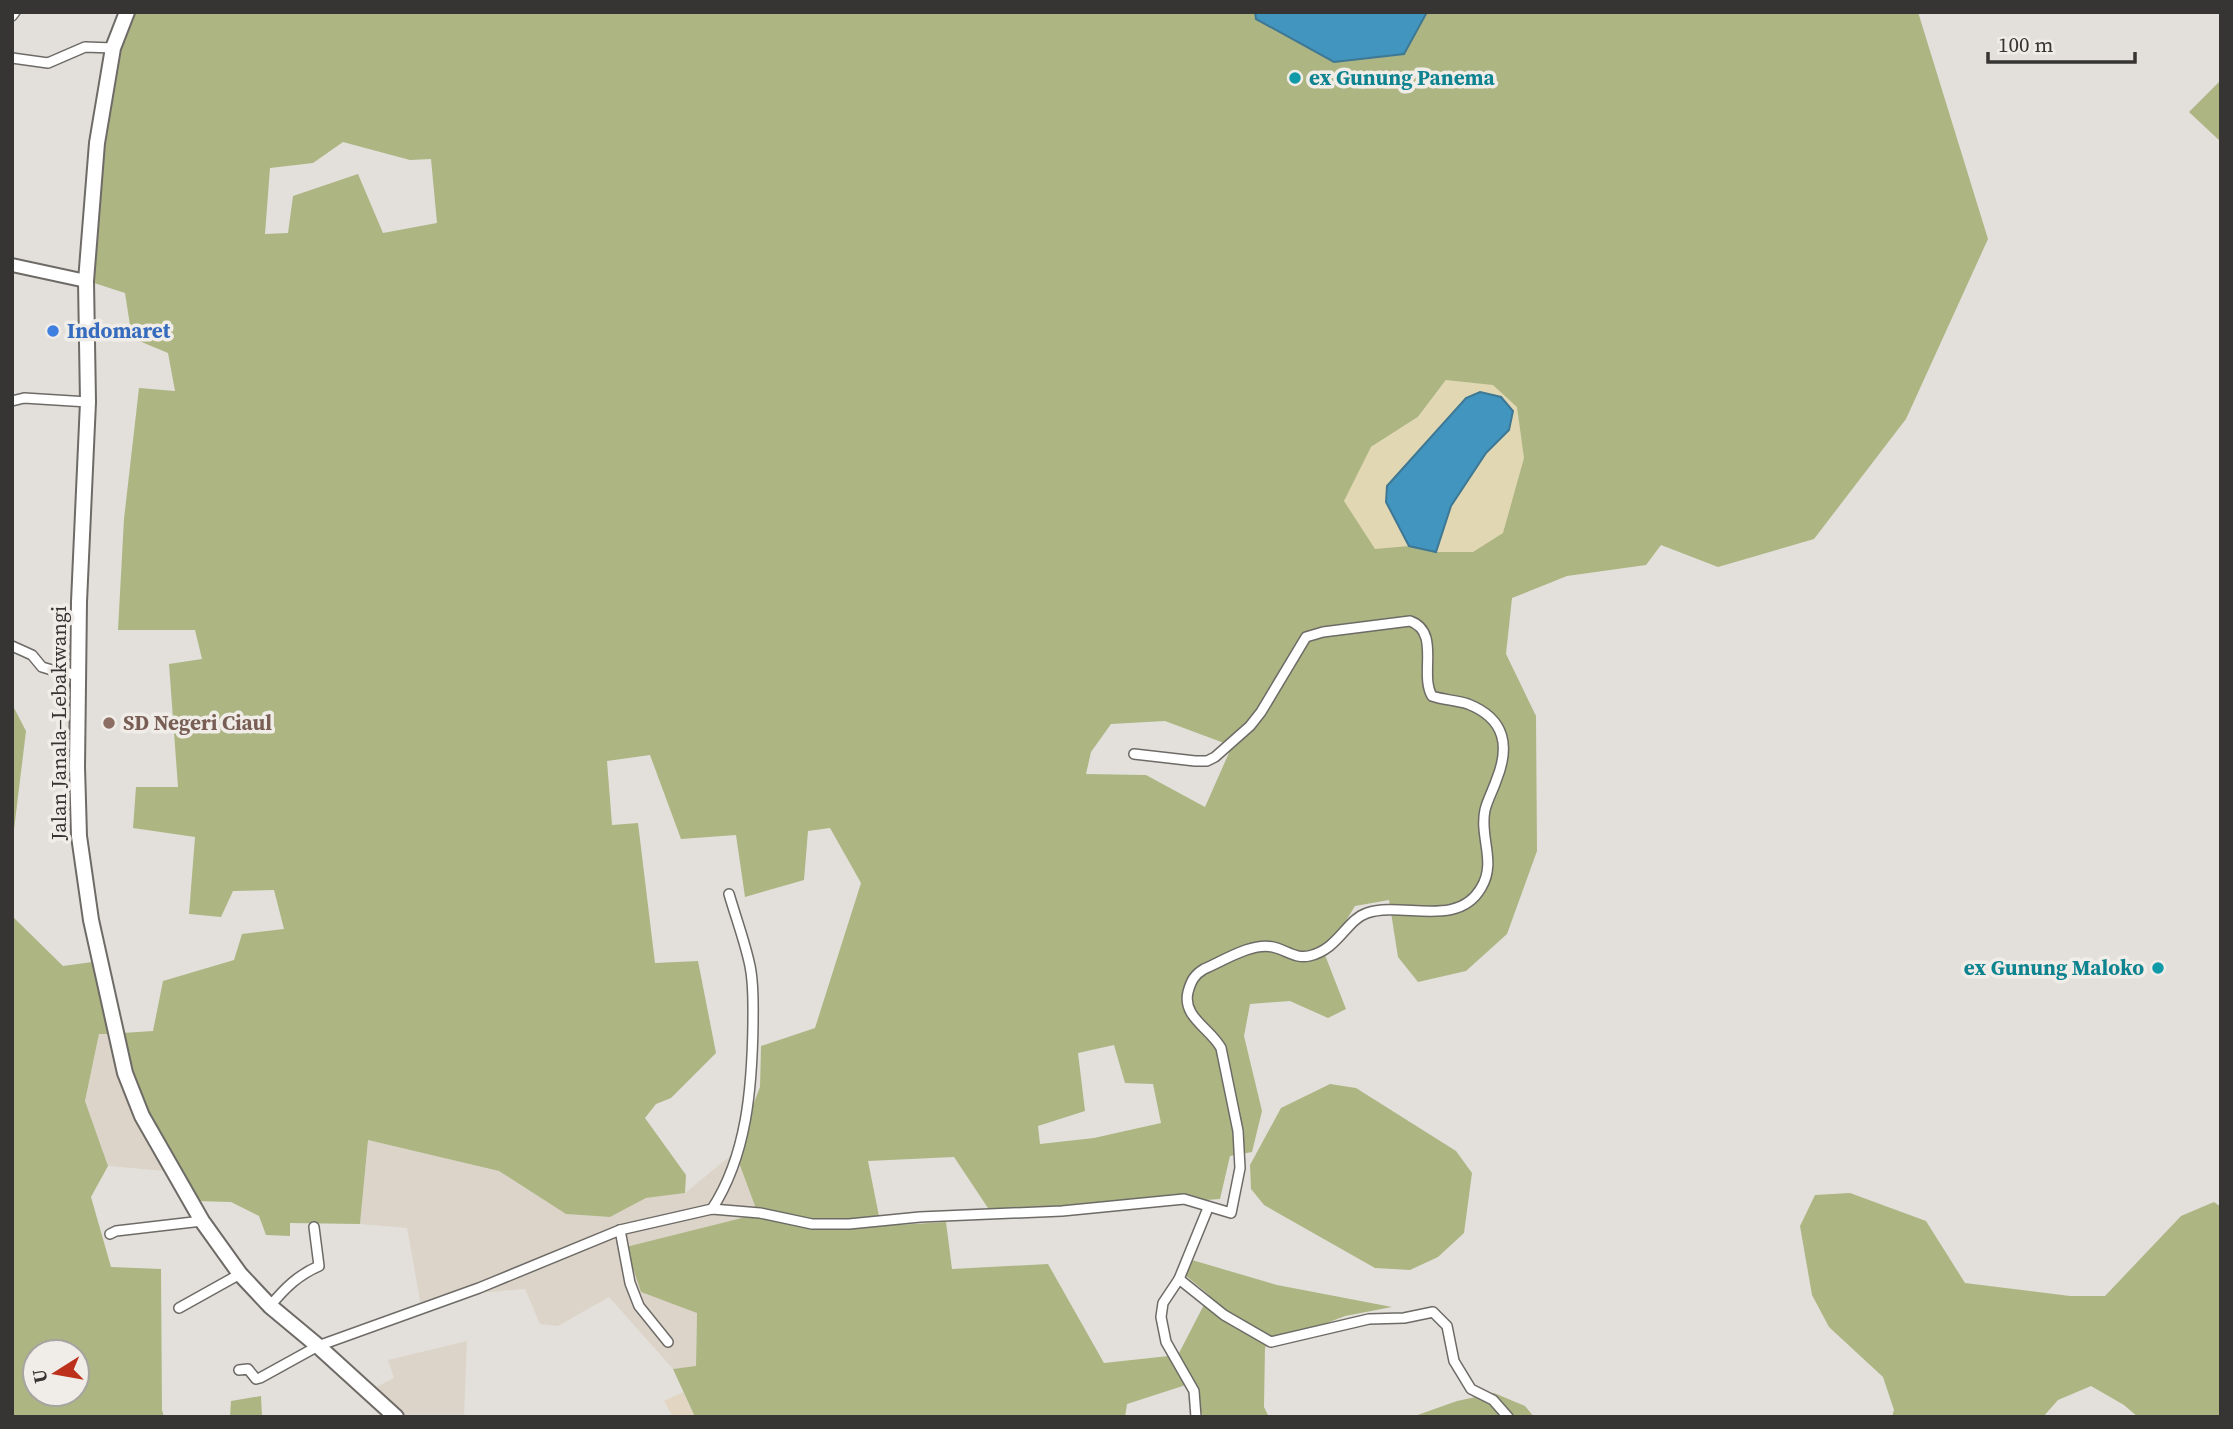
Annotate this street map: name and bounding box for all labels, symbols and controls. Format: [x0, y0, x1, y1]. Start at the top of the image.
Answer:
scale bar [1988, 21, 2135, 65]
text: 100 m [1998, 30, 2053, 59]
place label: ex Gunung Panema [1309, 63, 1496, 92]
marker: ex Gunung Panema [1287, 70, 1303, 86]
place label: Indomaret [67, 316, 171, 345]
marker: Indomaret [45, 323, 61, 339]
street label: Jalan Janala–Lebakwangi [44, 606, 73, 841]
place label: SD Negeri Ciaul [123, 708, 272, 737]
marker: SD Negeri Ciaul [101, 715, 117, 731]
place label: ex Gunung Maloko [1964, 953, 2144, 982]
marker: ex Gunung Maloko [2150, 960, 2166, 976]
north arrow [21, 1338, 91, 1408]
text: U [25, 1367, 53, 1386]

